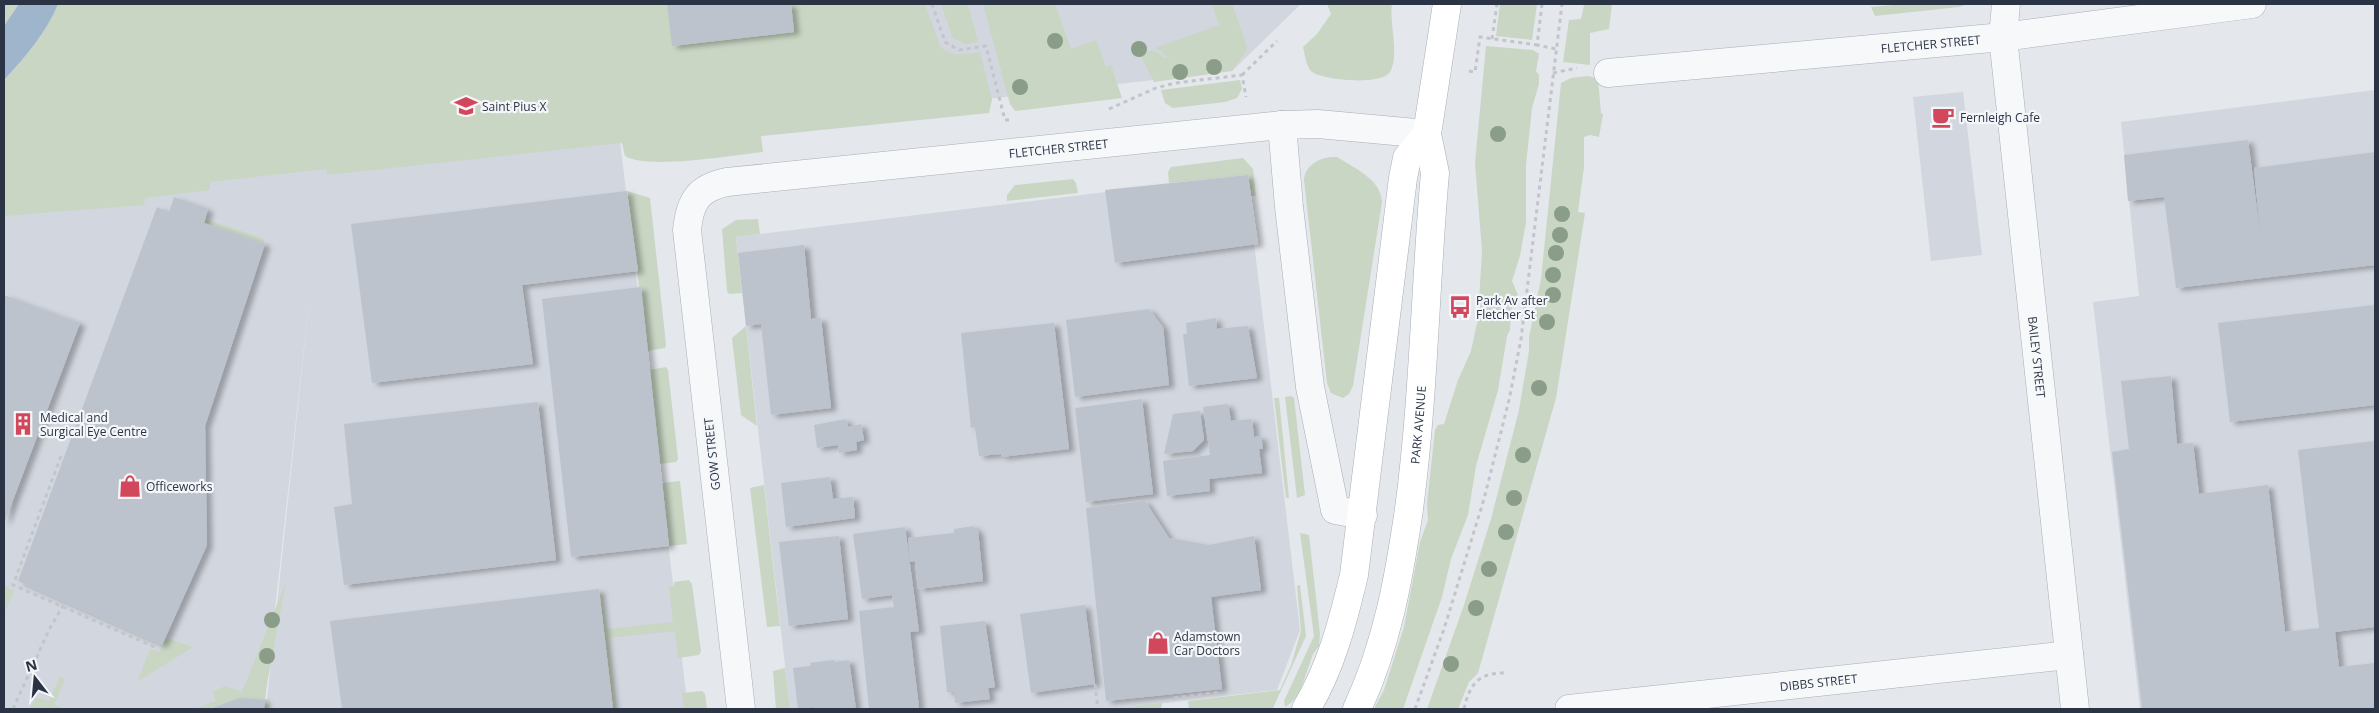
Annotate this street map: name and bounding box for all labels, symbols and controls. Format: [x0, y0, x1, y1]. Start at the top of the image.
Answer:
street label: FLETCHER STREET [1880, 31, 1982, 57]
school or university icon: Saint Pius X [453, 93, 479, 119]
place label: Saint Pius X [482, 98, 546, 115]
cafe icon: Fernleigh Cafe [1930, 104, 1956, 130]
place label: Fernleigh Cafe [1960, 109, 2040, 126]
street label: FLETCHER STREET [1008, 134, 1109, 162]
place label: Park Av after Fletcher St [1476, 292, 1548, 323]
bus stop icon: Park Av after Fletcher St [1447, 294, 1473, 320]
street label: BAILEY STREET [2024, 315, 2050, 399]
street label: PARK AVENUE [1406, 385, 1429, 465]
place label: Medical and Surgical Eye Centre [40, 409, 147, 440]
building icon: Medical and Surgical Eye Centre [10, 411, 36, 437]
street label: GOW STREET [700, 417, 724, 491]
shop icon: Officeworks [117, 473, 143, 499]
place label: Officeworks [146, 478, 213, 495]
place label: Adamstown Car Doctors [1174, 628, 1241, 659]
shop icon: Adamstown Car Doctors [1145, 630, 1171, 656]
north arrow [10, 653, 60, 703]
text: N [23, 654, 39, 676]
street label: DIBBS STREET [1779, 669, 1859, 695]

